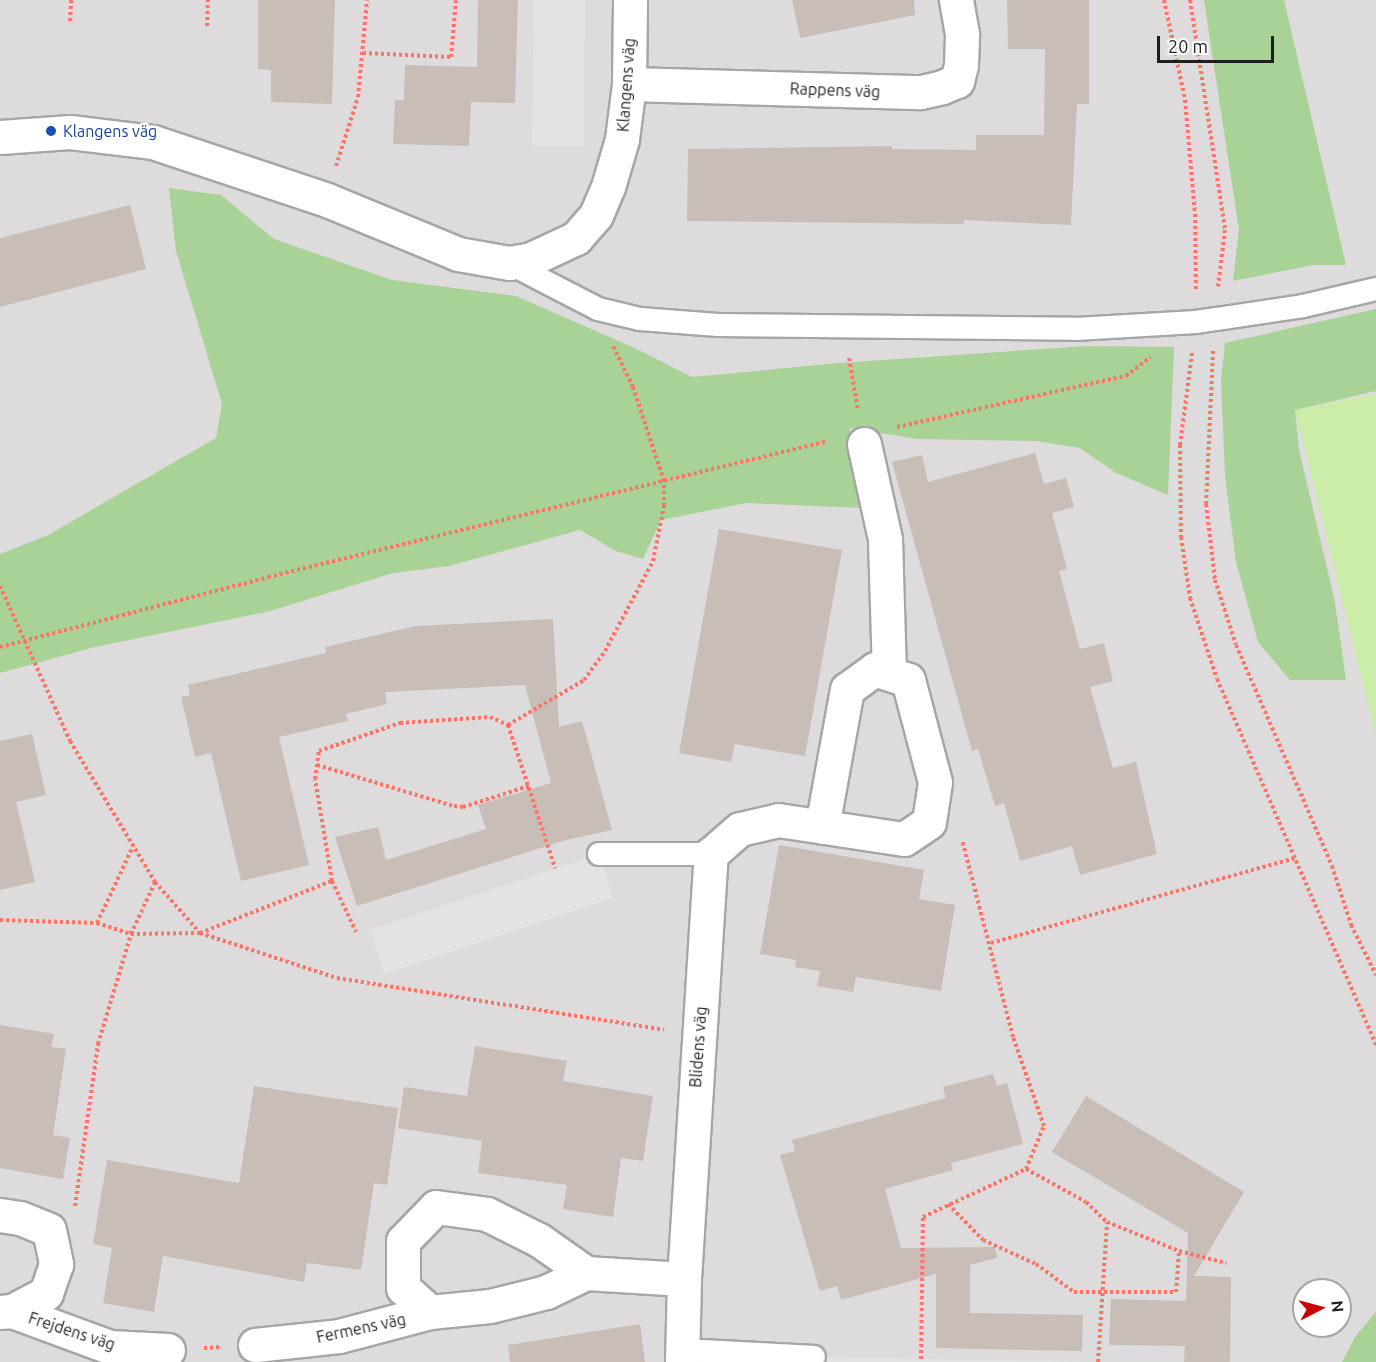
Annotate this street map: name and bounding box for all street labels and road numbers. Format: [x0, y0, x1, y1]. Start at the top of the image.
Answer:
street label: Klangens väg [613, 37, 639, 133]
street label: Rappens väg [789, 79, 881, 101]
street label: Blidens väg [686, 1006, 710, 1088]
street label: Frejdens väg [26, 1308, 118, 1354]
street label: Fermens väg [315, 1309, 407, 1347]

